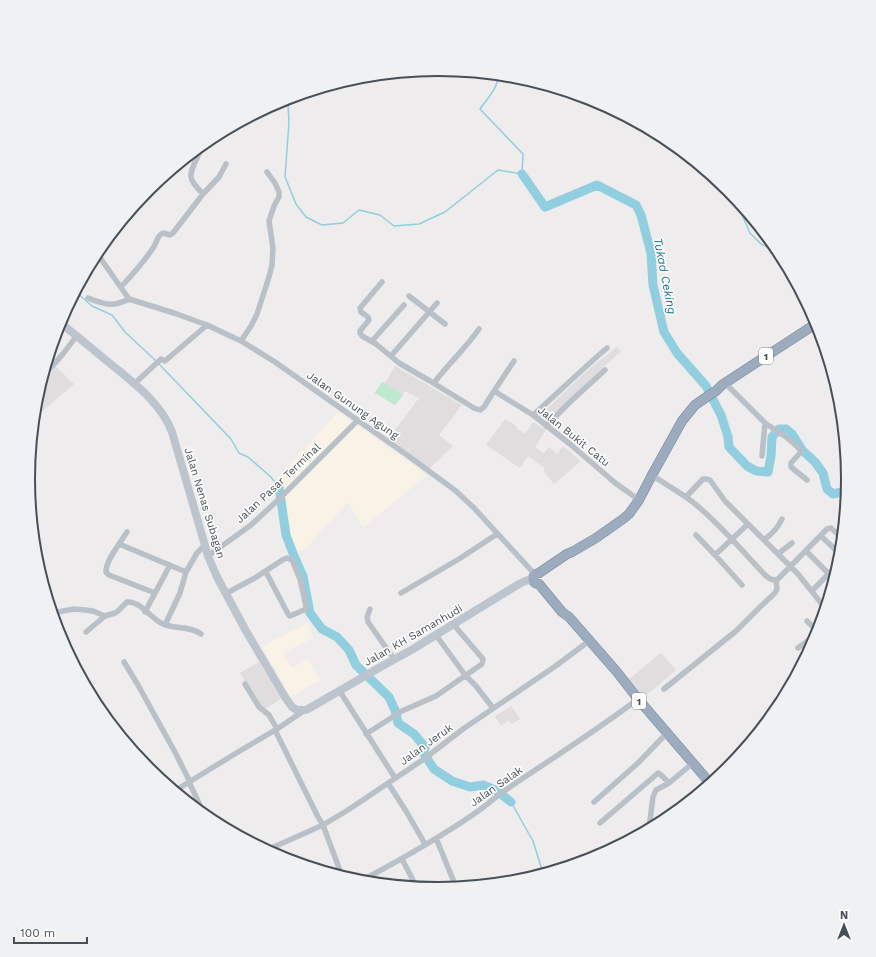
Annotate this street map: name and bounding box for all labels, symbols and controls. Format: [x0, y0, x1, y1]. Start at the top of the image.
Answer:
water label: Tukad Ceking [651, 237, 679, 315]
road number: 1 [759, 348, 773, 364]
street label: Jalan Gunung Agung [304, 369, 401, 442]
street label: Jalan Bukit Catu [535, 403, 612, 469]
street label: Jalan Pasar Terminal [233, 440, 324, 526]
street label: Jalan Nenas Subagan [181, 446, 228, 560]
street label: Jalan KH Samanhudi [362, 602, 465, 669]
road number: 1 [632, 693, 646, 709]
street label: Jalan Jeruk [397, 721, 455, 768]
street label: Jalan Salak [467, 763, 525, 809]
north arrow [824, 905, 864, 945]
text: N [840, 909, 848, 922]
scale bar [14, 919, 87, 945]
text: 100 m [20, 926, 55, 940]

